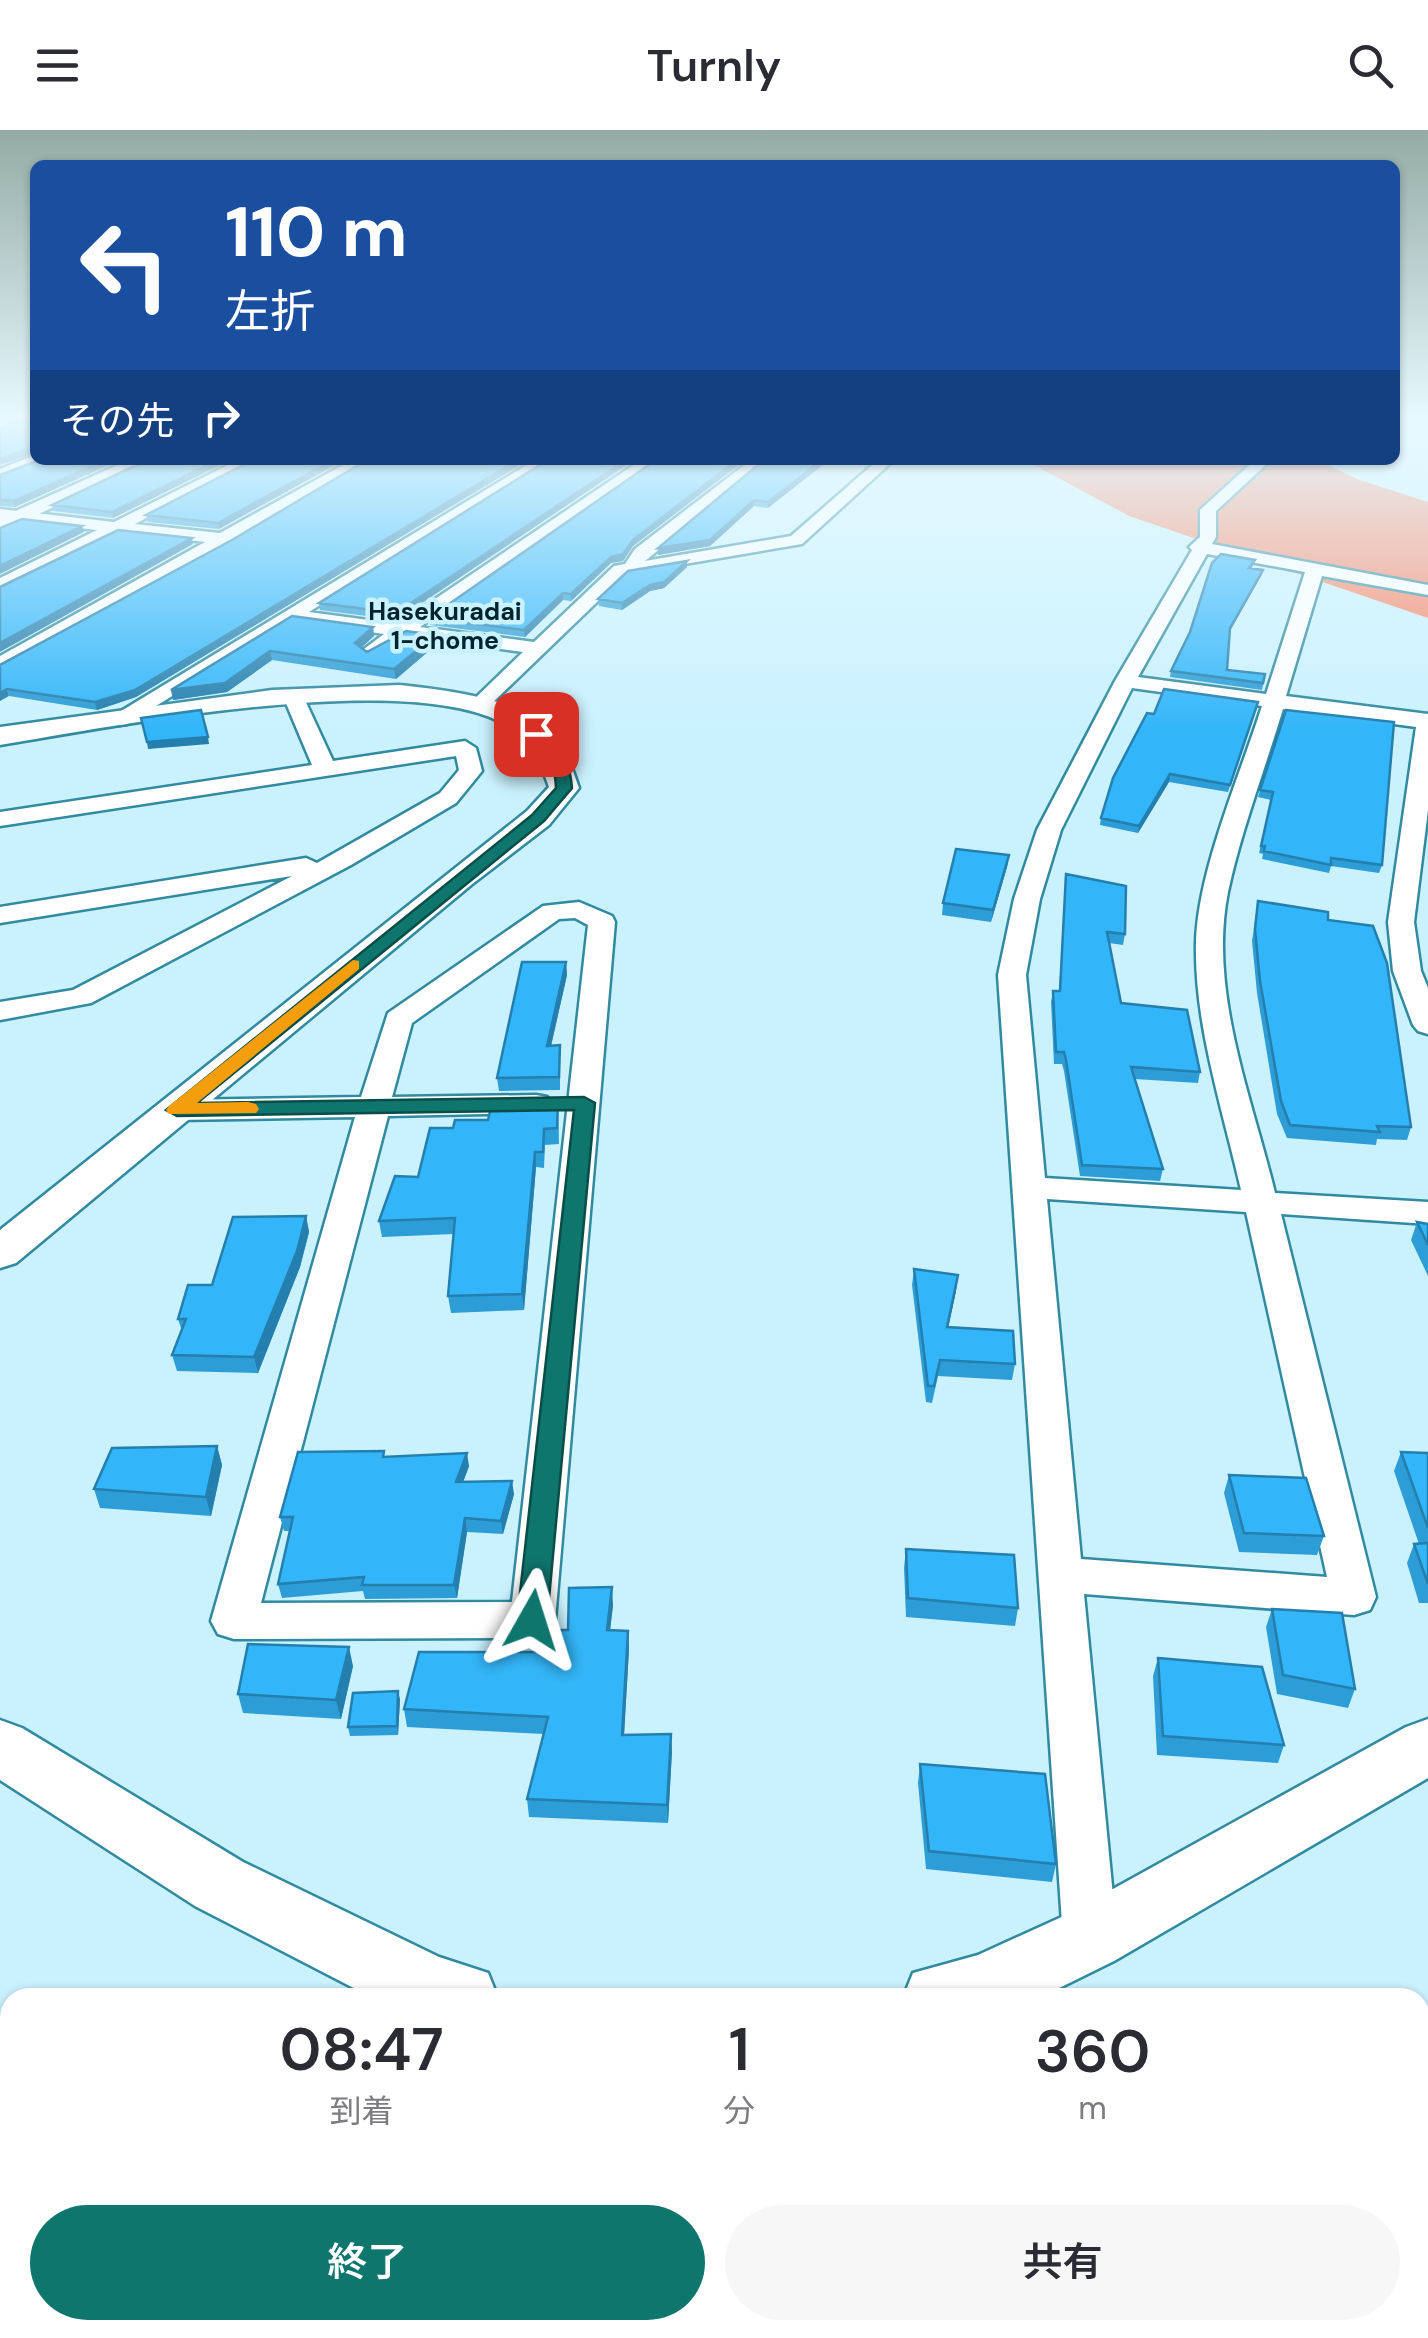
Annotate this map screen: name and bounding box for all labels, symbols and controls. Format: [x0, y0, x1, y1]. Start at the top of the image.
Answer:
text: Turnly [647, 36, 781, 95]
icon: menu [30, 38, 85, 93]
icon: search [1343, 38, 1398, 93]
text: 110 m [225, 187, 408, 278]
icon: left [60, 200, 190, 330]
text: 左折 [225, 282, 315, 341]
icon: right [194, 390, 249, 445]
text: その先 [60, 396, 174, 446]
district label: Hasekuradai 1-chome [368, 595, 522, 657]
pin [494, 692, 579, 777]
icon: arrive [509, 707, 564, 762]
position arrow [480, 1568, 584, 1672]
text: 08:47 [280, 2010, 444, 2089]
text: 1 [729, 2010, 750, 2089]
text: 360 [1035, 2012, 1151, 2091]
text: m [1078, 2087, 1107, 2129]
text: 到着 [330, 2090, 394, 2132]
text: 分 [723, 2090, 755, 2132]
button: 終了 [30, 2205, 705, 2320]
button: 共有 [725, 2205, 1400, 2320]

